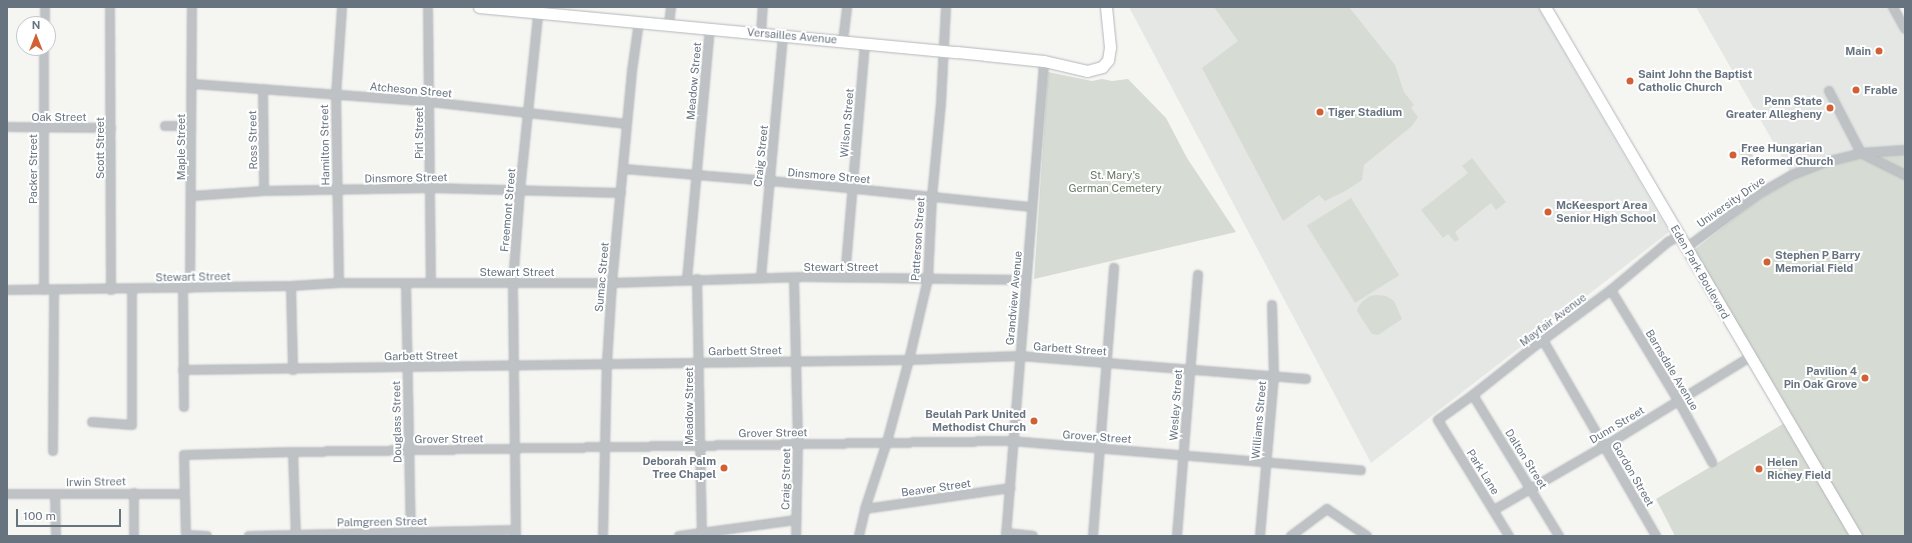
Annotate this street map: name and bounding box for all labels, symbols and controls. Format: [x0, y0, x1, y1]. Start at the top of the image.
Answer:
north arrow [16, 16, 56, 56]
text: N [32, 19, 40, 31]
street label: Versailles Avenue [746, 25, 838, 47]
street label: Meadow Street [684, 42, 704, 120]
place label: Main [1845, 44, 1871, 58]
marker: Main [1874, 46, 1884, 56]
place label: Saint John the Baptist Catholic Church [1638, 68, 1752, 94]
marker: Saint John the Baptist Catholic Church [1625, 76, 1635, 86]
street label: Atcheson Street [369, 80, 453, 100]
place label: Frable [1864, 83, 1898, 97]
marker: Frable [1851, 85, 1861, 95]
street label: Wilson Street [837, 88, 857, 158]
place label: Penn State Greater Allegheny [1726, 95, 1822, 121]
marker: Penn State Greater Allegheny [1825, 103, 1835, 113]
street label: Hamilton Street [318, 104, 332, 186]
place label: Tiger Stadium [1328, 105, 1402, 119]
street label: Pirl Street [412, 107, 426, 159]
marker: Tiger Stadium [1315, 107, 1325, 117]
street label: Oak Street [31, 110, 87, 124]
street label: Ross Street [246, 110, 260, 170]
street label: Maple Street [174, 114, 188, 180]
street label: Scott Street [93, 117, 107, 179]
street label: Craig Street [751, 124, 771, 188]
street label: Packer Street [26, 134, 40, 204]
place label: Free Hungarian Reformed Church [1741, 142, 1833, 168]
marker: Free Hungarian Reformed Church [1728, 150, 1738, 160]
street label: Dinsmore Street [787, 166, 871, 186]
street label: Freemont Street [498, 168, 518, 252]
park label: St. Mary's German Cemetery [1068, 169, 1162, 195]
street label: Dinsmore Street [364, 171, 448, 185]
street label: University Drive [1694, 174, 1768, 230]
street label: Patterson Street [908, 197, 928, 281]
place label: McKeesport Area Senior High School [1556, 199, 1656, 225]
marker: McKeesport Area Senior High School [1543, 207, 1553, 217]
street label: Eden Park Boulevard [1668, 223, 1732, 321]
street label: Sumac Street [592, 241, 612, 313]
place label: Stephen P Barry Memorial Field [1775, 249, 1861, 275]
street label: Grandview Avenue [1003, 250, 1025, 346]
marker: Stephen P Barry Memorial Field [1762, 257, 1772, 267]
street label: Stewart Street [803, 260, 879, 274]
street label: Stewart Street [479, 265, 555, 279]
street label: Stewart Street [155, 270, 231, 284]
street label: Mayfair Avenue [1517, 291, 1589, 349]
street label: Barnsdale Avenue [1643, 327, 1701, 413]
street label: Garbett Street [1033, 340, 1107, 358]
street label: Garbett Street [708, 344, 782, 358]
street label: Garbett Street [384, 349, 458, 363]
place label: Pavilion 4 Pin Oak Grove [1784, 365, 1857, 391]
street label: Meadow Street [682, 367, 696, 445]
street label: Wesley Street [1167, 369, 1185, 441]
marker: Pavilion 4 Pin Oak Grove [1860, 373, 1870, 383]
street label: Williams Street [1249, 380, 1269, 460]
street label: Douglass Street [390, 381, 404, 463]
street label: Dunn Street [1587, 403, 1647, 447]
place label: Beulah Park United Methodist Church [925, 408, 1026, 434]
marker: Beulah Park United Methodist Church [1029, 416, 1039, 426]
street label: Grover Street [738, 426, 808, 440]
street label: Dalton Street [1502, 427, 1550, 491]
street label: Grover Street [1062, 428, 1132, 446]
street label: Grover Street [414, 432, 484, 446]
street label: Gordon Street [1609, 439, 1657, 509]
street label: Park Lane [1464, 447, 1502, 497]
street label: Craig Street [779, 448, 793, 510]
place label: Deborah Palm Tree Chapel [642, 455, 716, 481]
place label: Helen Richey Field [1767, 456, 1831, 482]
marker: Deborah Palm Tree Chapel [719, 463, 729, 473]
marker: Helen Richey Field [1754, 464, 1764, 474]
street label: Irwin Street [66, 475, 126, 489]
street label: Beaver Street [900, 477, 972, 499]
scale bar [18, 501, 123, 527]
text: 100 m [23, 509, 56, 523]
street label: Palmgreen Street [337, 515, 427, 529]

